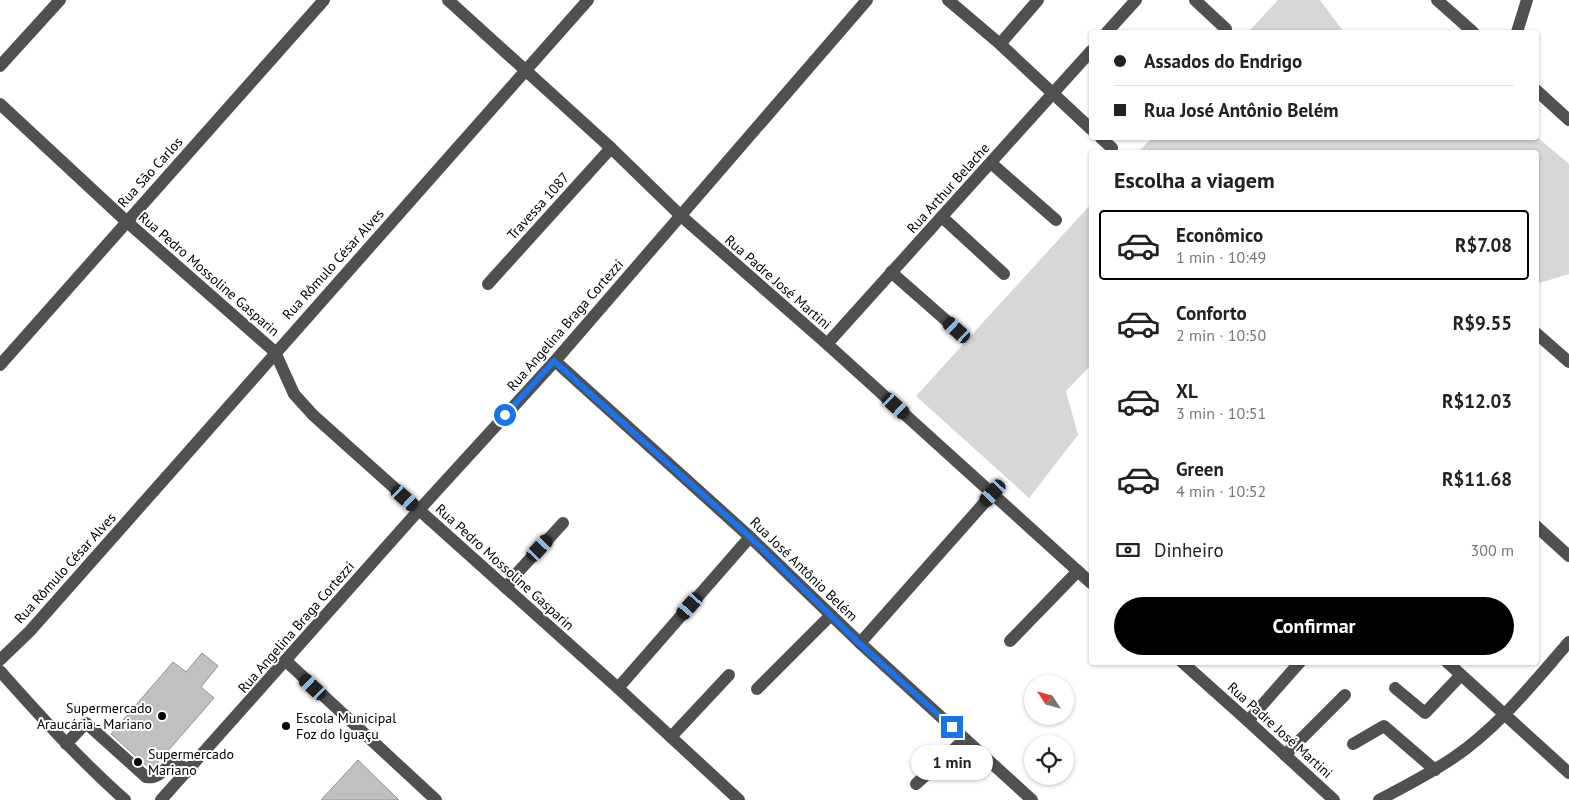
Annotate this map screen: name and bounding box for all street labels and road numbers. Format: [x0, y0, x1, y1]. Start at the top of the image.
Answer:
street label: Rua São Carlos [114, 133, 187, 211]
street label: Rua Arthur Belache [903, 139, 993, 237]
street label: Travessa 1087 [503, 169, 573, 243]
street label: Rua Rômulo César Alves [278, 205, 388, 323]
street label: Rua Pedro Mossoline Gasparin [135, 208, 283, 340]
street label: Rua Padre José Martini [721, 231, 835, 333]
street label: Rua Angelina Braga Cortezzi [503, 255, 627, 395]
street label: Rua Pedro Mossoline Gasparin [432, 500, 578, 634]
street label: Rua Rômulo César Alves [10, 509, 120, 627]
street label: Rua José Antônio Belém [746, 513, 862, 625]
street label: Rua Angelina Braga Cortezzi [234, 557, 358, 697]
street label: Rua Padre José Martini [1224, 678, 1336, 782]

